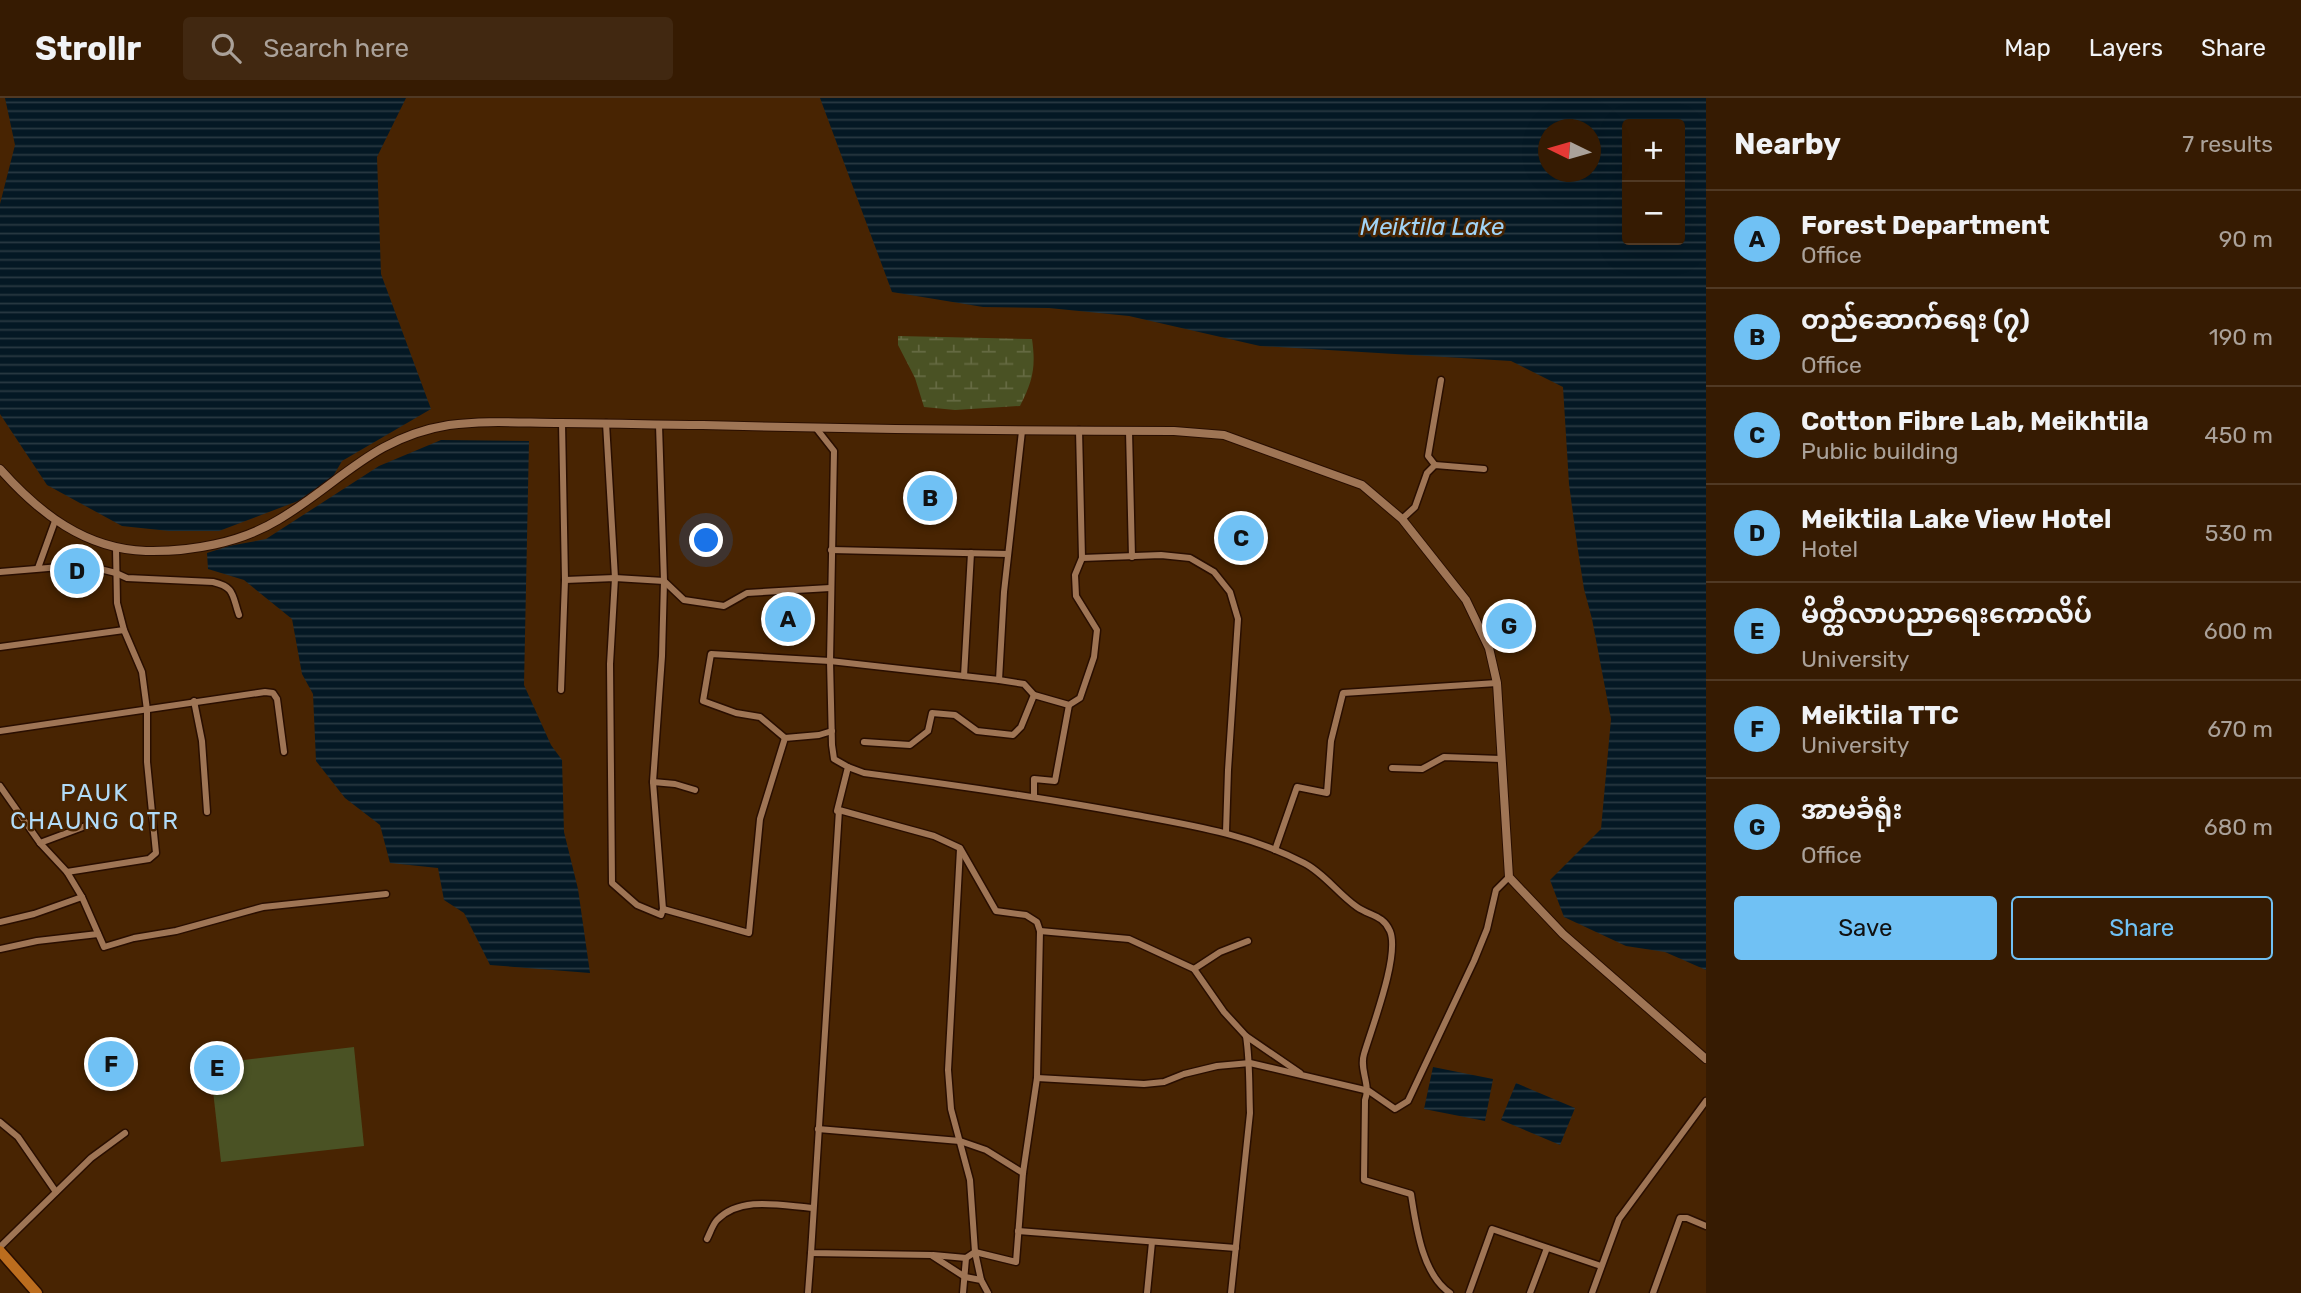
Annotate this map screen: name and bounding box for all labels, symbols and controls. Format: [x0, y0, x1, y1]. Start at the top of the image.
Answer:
search box [183, 17, 673, 80]
text: Strollr [35, 29, 141, 68]
icon: search [207, 29, 245, 67]
text: Search here [263, 33, 409, 64]
text: Map [2004, 34, 2051, 62]
text: Layers [2089, 34, 2163, 62]
text: Share [2201, 34, 2266, 62]
north arrow [1538, 119, 1601, 182]
map controls [1622, 119, 1685, 245]
button: + [1622, 119, 1685, 182]
text: Nearby [1734, 126, 1841, 162]
text: 7 results [2182, 130, 2273, 158]
button: − [1622, 182, 1685, 245]
text: Forest Department [1801, 210, 2050, 241]
water label: Meiktila Lake [1360, 213, 1504, 241]
text: A [1749, 225, 1765, 253]
text: 90 m [2219, 225, 2273, 253]
text: Office [1801, 241, 1862, 269]
text: တည်ဆောက်ရေး (၇) [1801, 305, 2030, 336]
text: B [1749, 323, 1765, 351]
text: 190 m [2209, 323, 2273, 351]
text: Office [1801, 351, 1862, 379]
text: Cotton Fibre Lab, Meikhtila [1801, 406, 2149, 437]
text: C [1749, 421, 1765, 449]
text: 450 m [2204, 421, 2273, 449]
text: Public building [1801, 437, 1958, 465]
pin: B [907, 472, 953, 524]
text: Meiktila Lake View Hotel [1801, 504, 2111, 535]
pin: C [1218, 512, 1264, 564]
text: D [1749, 519, 1765, 547]
text: 530 m [2205, 519, 2273, 547]
your location [689, 523, 723, 557]
text: Hotel [1801, 535, 1858, 563]
pin: D [54, 545, 100, 597]
pin: A [765, 593, 811, 645]
text: မိတ္ထီလာပညာရေးကောလိပ် [1801, 599, 2092, 630]
pin: G [1486, 600, 1532, 652]
text: E [1750, 617, 1764, 645]
text: 600 m [2204, 617, 2273, 645]
text: University [1801, 645, 1910, 673]
text: Meiktila TTC [1801, 700, 1959, 731]
text: F [1750, 715, 1764, 743]
text: 670 m [2207, 715, 2273, 743]
text: University [1801, 731, 1910, 759]
district label: PAUK CHAUNG QTR [10, 779, 180, 835]
text: အာမခံရုံး [1801, 795, 1902, 826]
text: G [1749, 813, 1765, 841]
text: 680 m [2204, 813, 2273, 841]
text: Office [1801, 841, 1862, 869]
button: Save [1734, 896, 1997, 960]
button: Share [2011, 896, 2273, 960]
pin: F [88, 1038, 134, 1090]
pin: E [194, 1042, 240, 1094]

